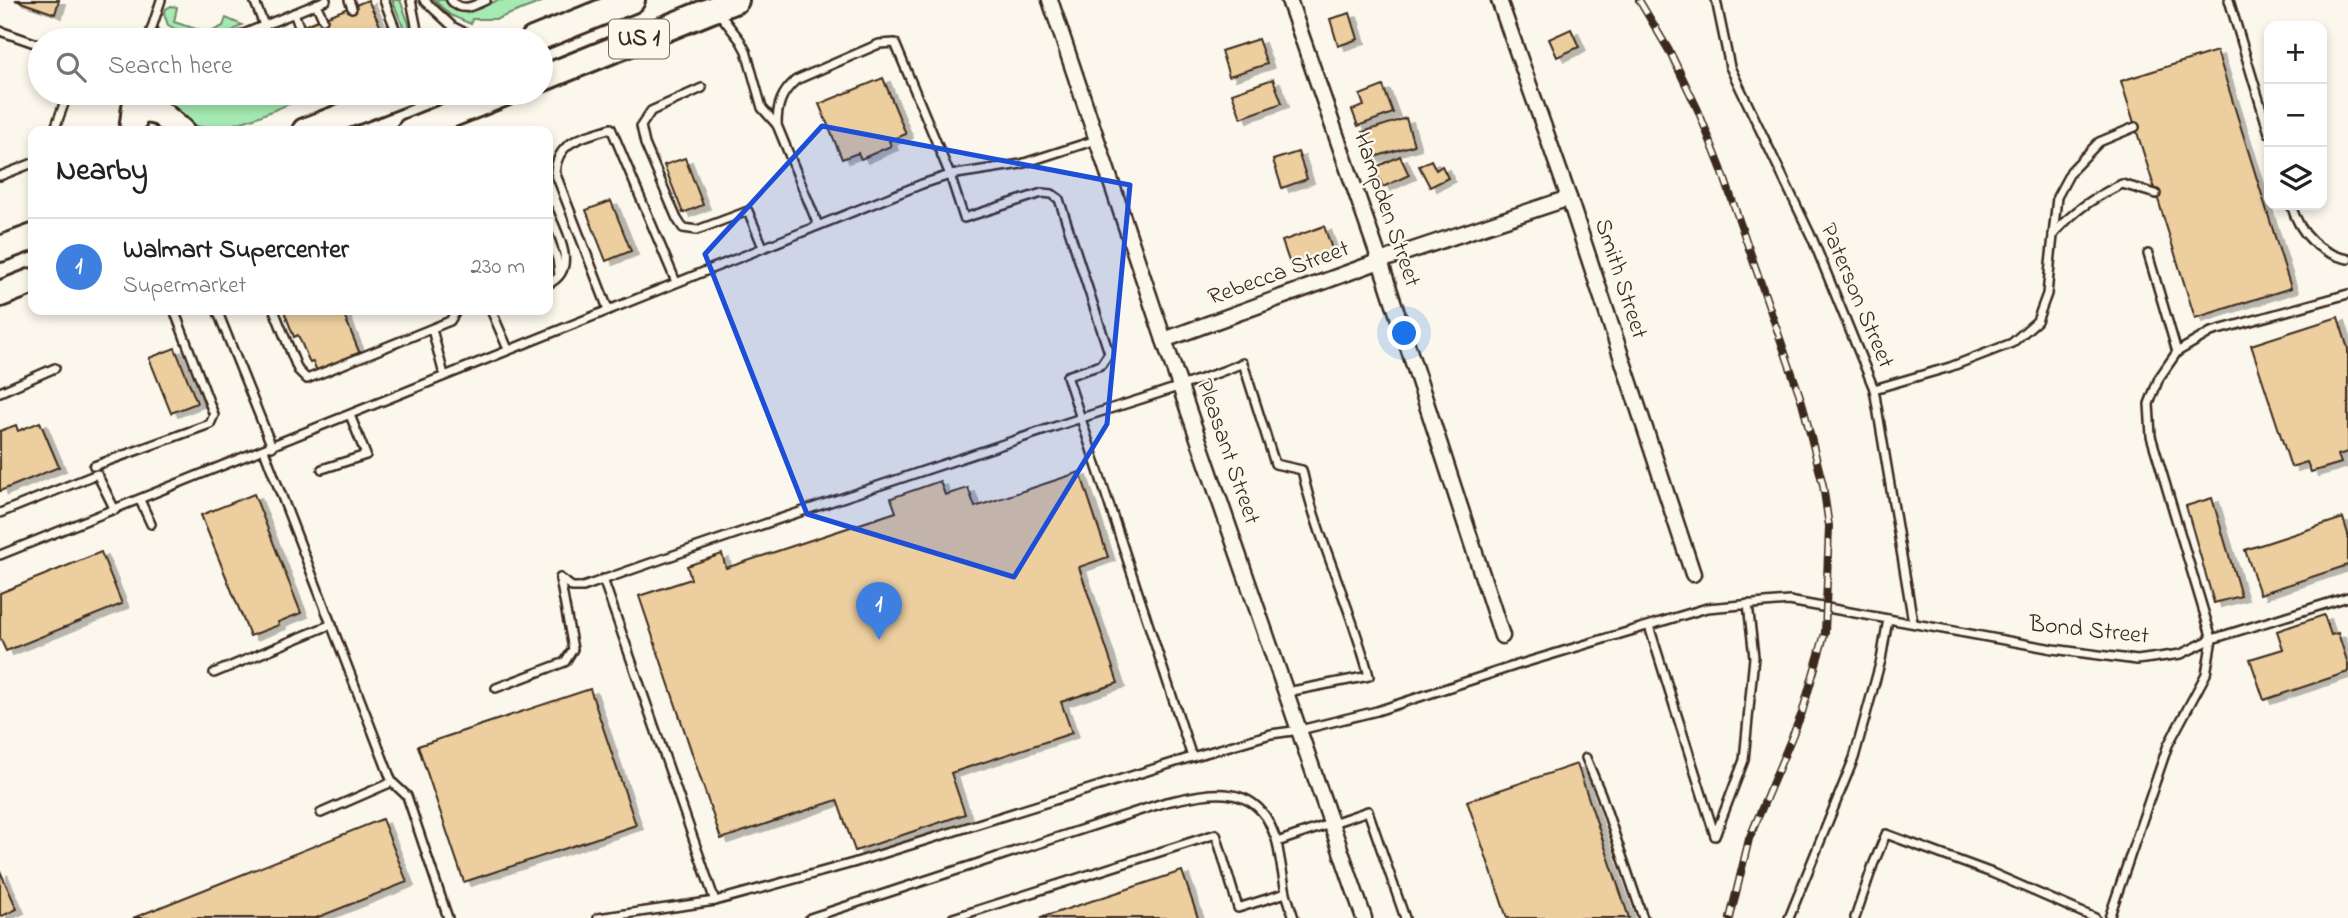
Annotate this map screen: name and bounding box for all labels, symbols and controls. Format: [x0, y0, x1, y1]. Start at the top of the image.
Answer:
road number: US 1 [609, 20, 669, 58]
map controls [2264, 21, 2327, 210]
button: + [2264, 21, 2327, 84]
search box [28, 28, 553, 105]
icon: search [52, 48, 90, 86]
text: Search here [108, 48, 233, 86]
button: − [2264, 84, 2327, 147]
street label: Hampden Street [1343, 128, 1429, 292]
button: layers [2264, 147, 2327, 210]
text: Nearby [56, 150, 148, 194]
street label: Smith Street [1584, 214, 1656, 344]
street label: Paterson Street [1810, 218, 1902, 374]
text: Walmart Supercenter [123, 232, 349, 270]
street label: Rebecca Street [1203, 232, 1355, 316]
text: 1 [75, 251, 83, 284]
text: 230 m [471, 251, 525, 284]
text: Supermarket [123, 270, 246, 303]
your location [1387, 316, 1421, 350]
street label: Pleasant Street [1186, 375, 1268, 529]
pin: 1 [856, 582, 902, 640]
street label: Bond Street [2026, 607, 2151, 655]

